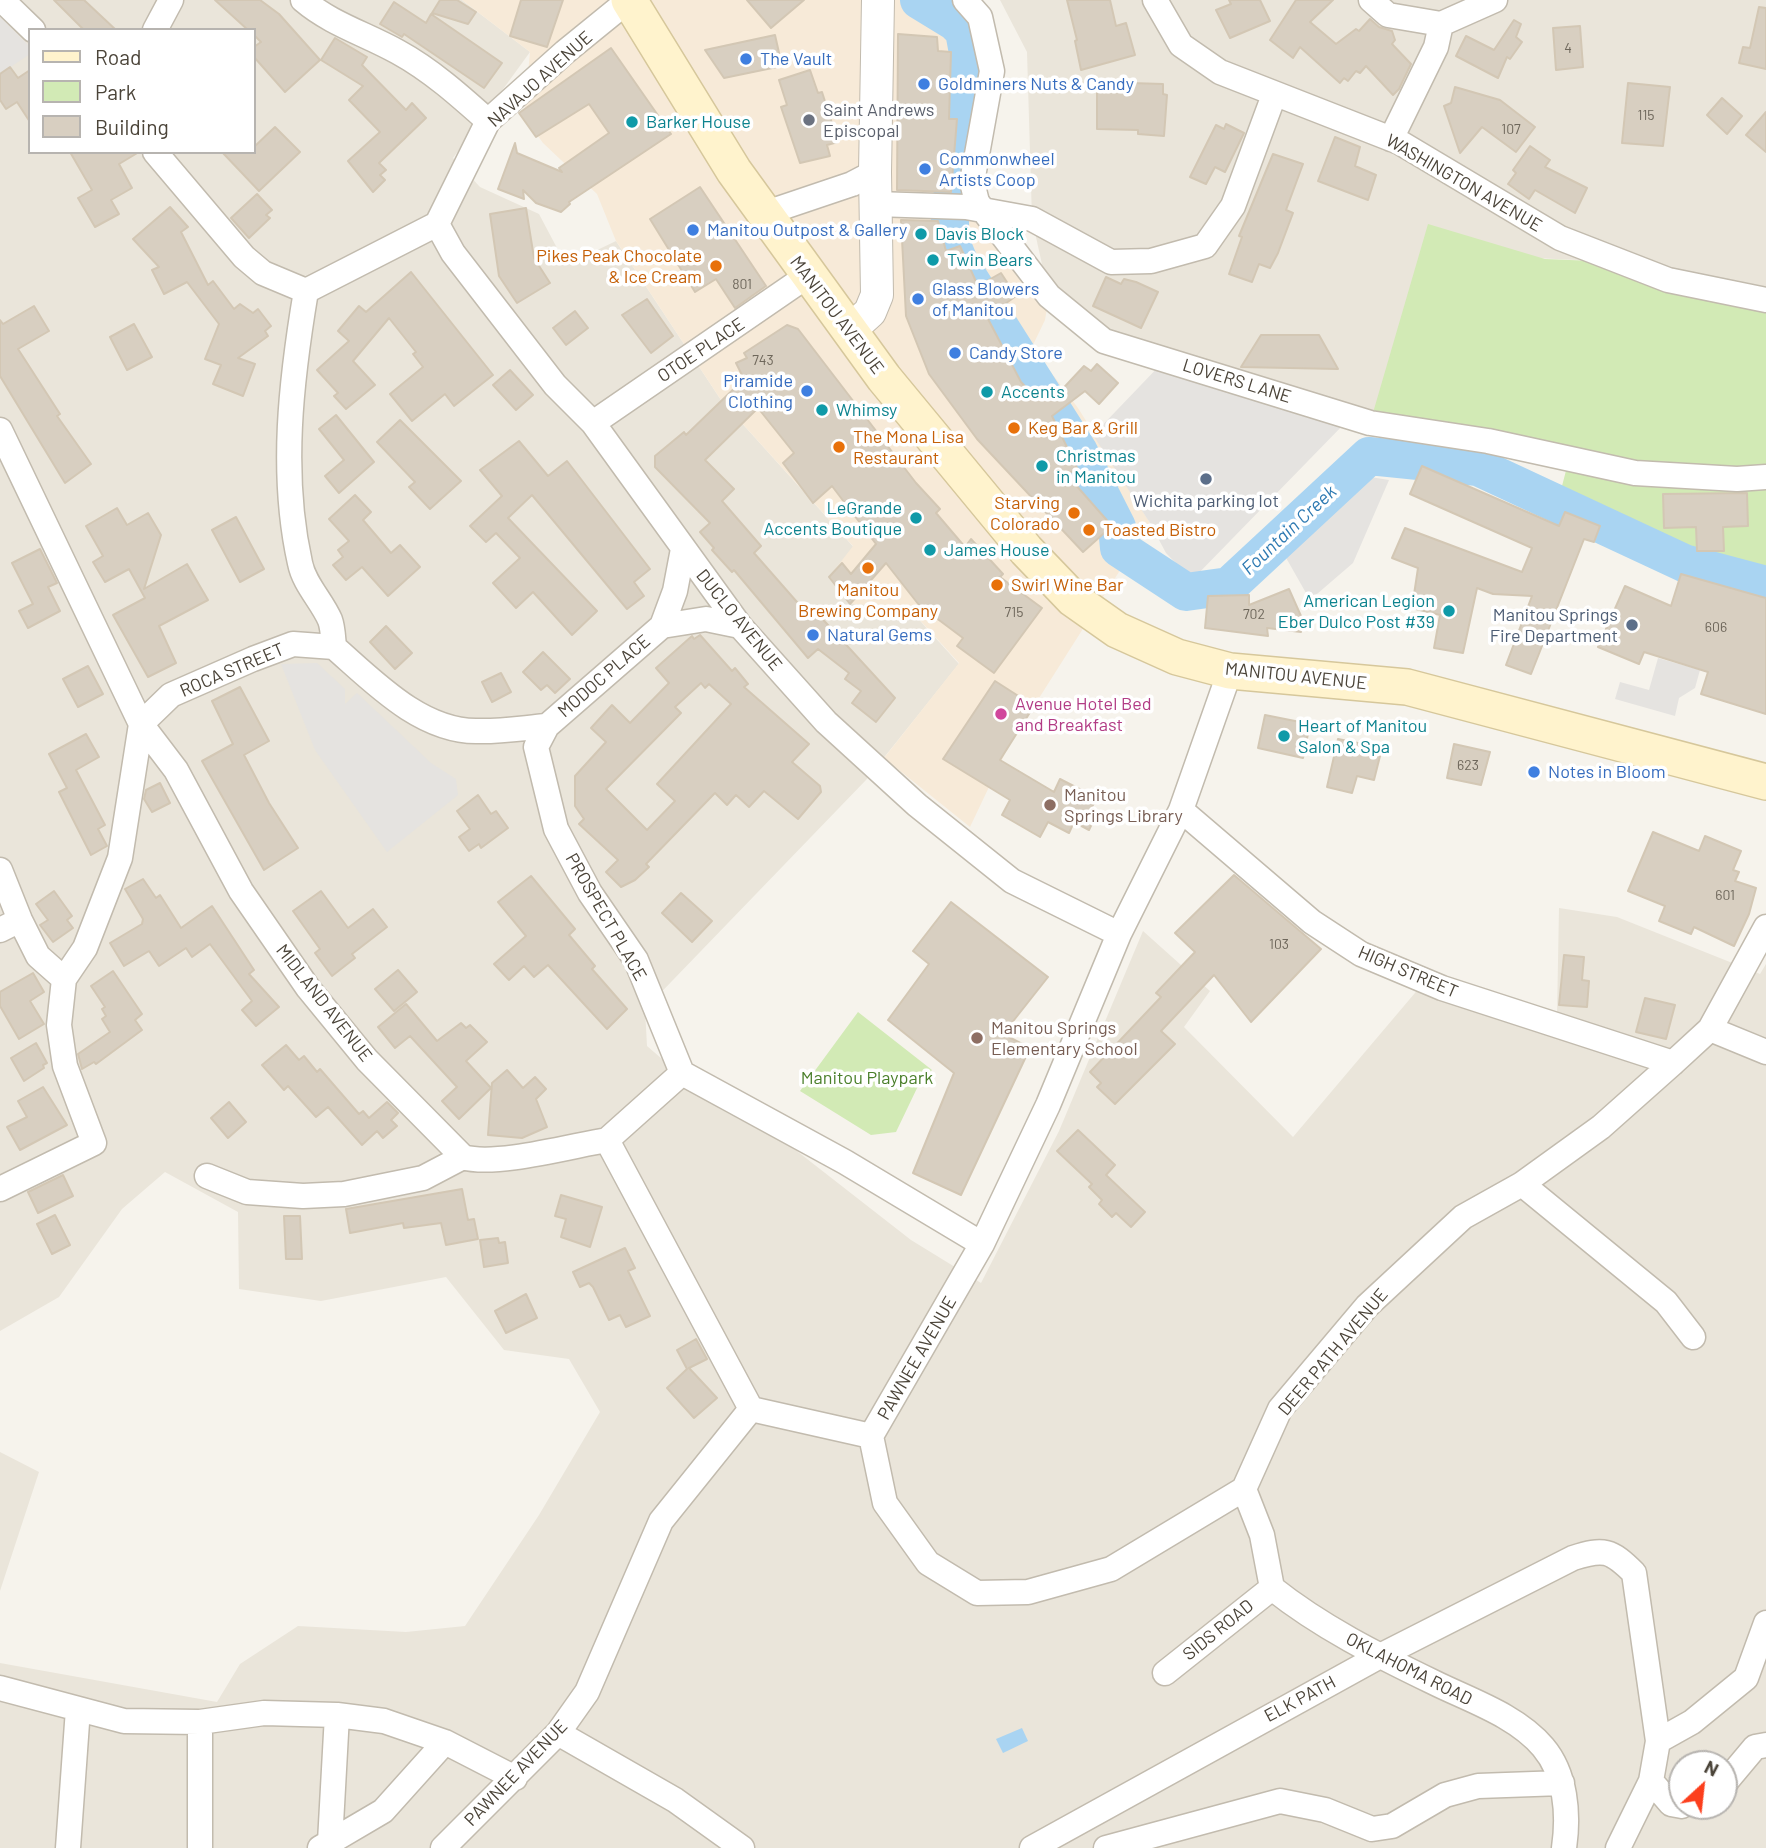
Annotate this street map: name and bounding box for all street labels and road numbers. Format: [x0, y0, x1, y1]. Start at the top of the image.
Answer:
street label: NAVAJO AVENUE [483, 26, 597, 132]
street label: WASHINGTON AVENUE [1382, 129, 1546, 237]
street label: MANITOU AVENUE [785, 252, 889, 378]
street label: OTOE PLACE [653, 313, 749, 387]
street label: LOVERS LANE [1180, 354, 1294, 408]
street label: DUCLO AVENUE [691, 565, 787, 675]
street label: MODOC PLACE [554, 630, 654, 722]
street label: ROCA STREET [177, 638, 287, 702]
street label: MANITOU AVENUE [1224, 658, 1368, 694]
street label: PROSPECT PLACE [561, 849, 651, 985]
street label: MIDLAND AVENUE [271, 940, 377, 1066]
street label: HIGH STREET [1355, 941, 1461, 1003]
street label: DEER PATH AVENUE [1274, 1284, 1392, 1420]
street label: PAWNEE AVENUE [873, 1292, 961, 1424]
street label: SIDS ROAD [1178, 1595, 1258, 1665]
street label: OKLAHOMA ROAD [1342, 1628, 1476, 1710]
street label: ELK PATH [1261, 1671, 1339, 1727]
street label: PAWNEE AVENUE [460, 1715, 572, 1831]

